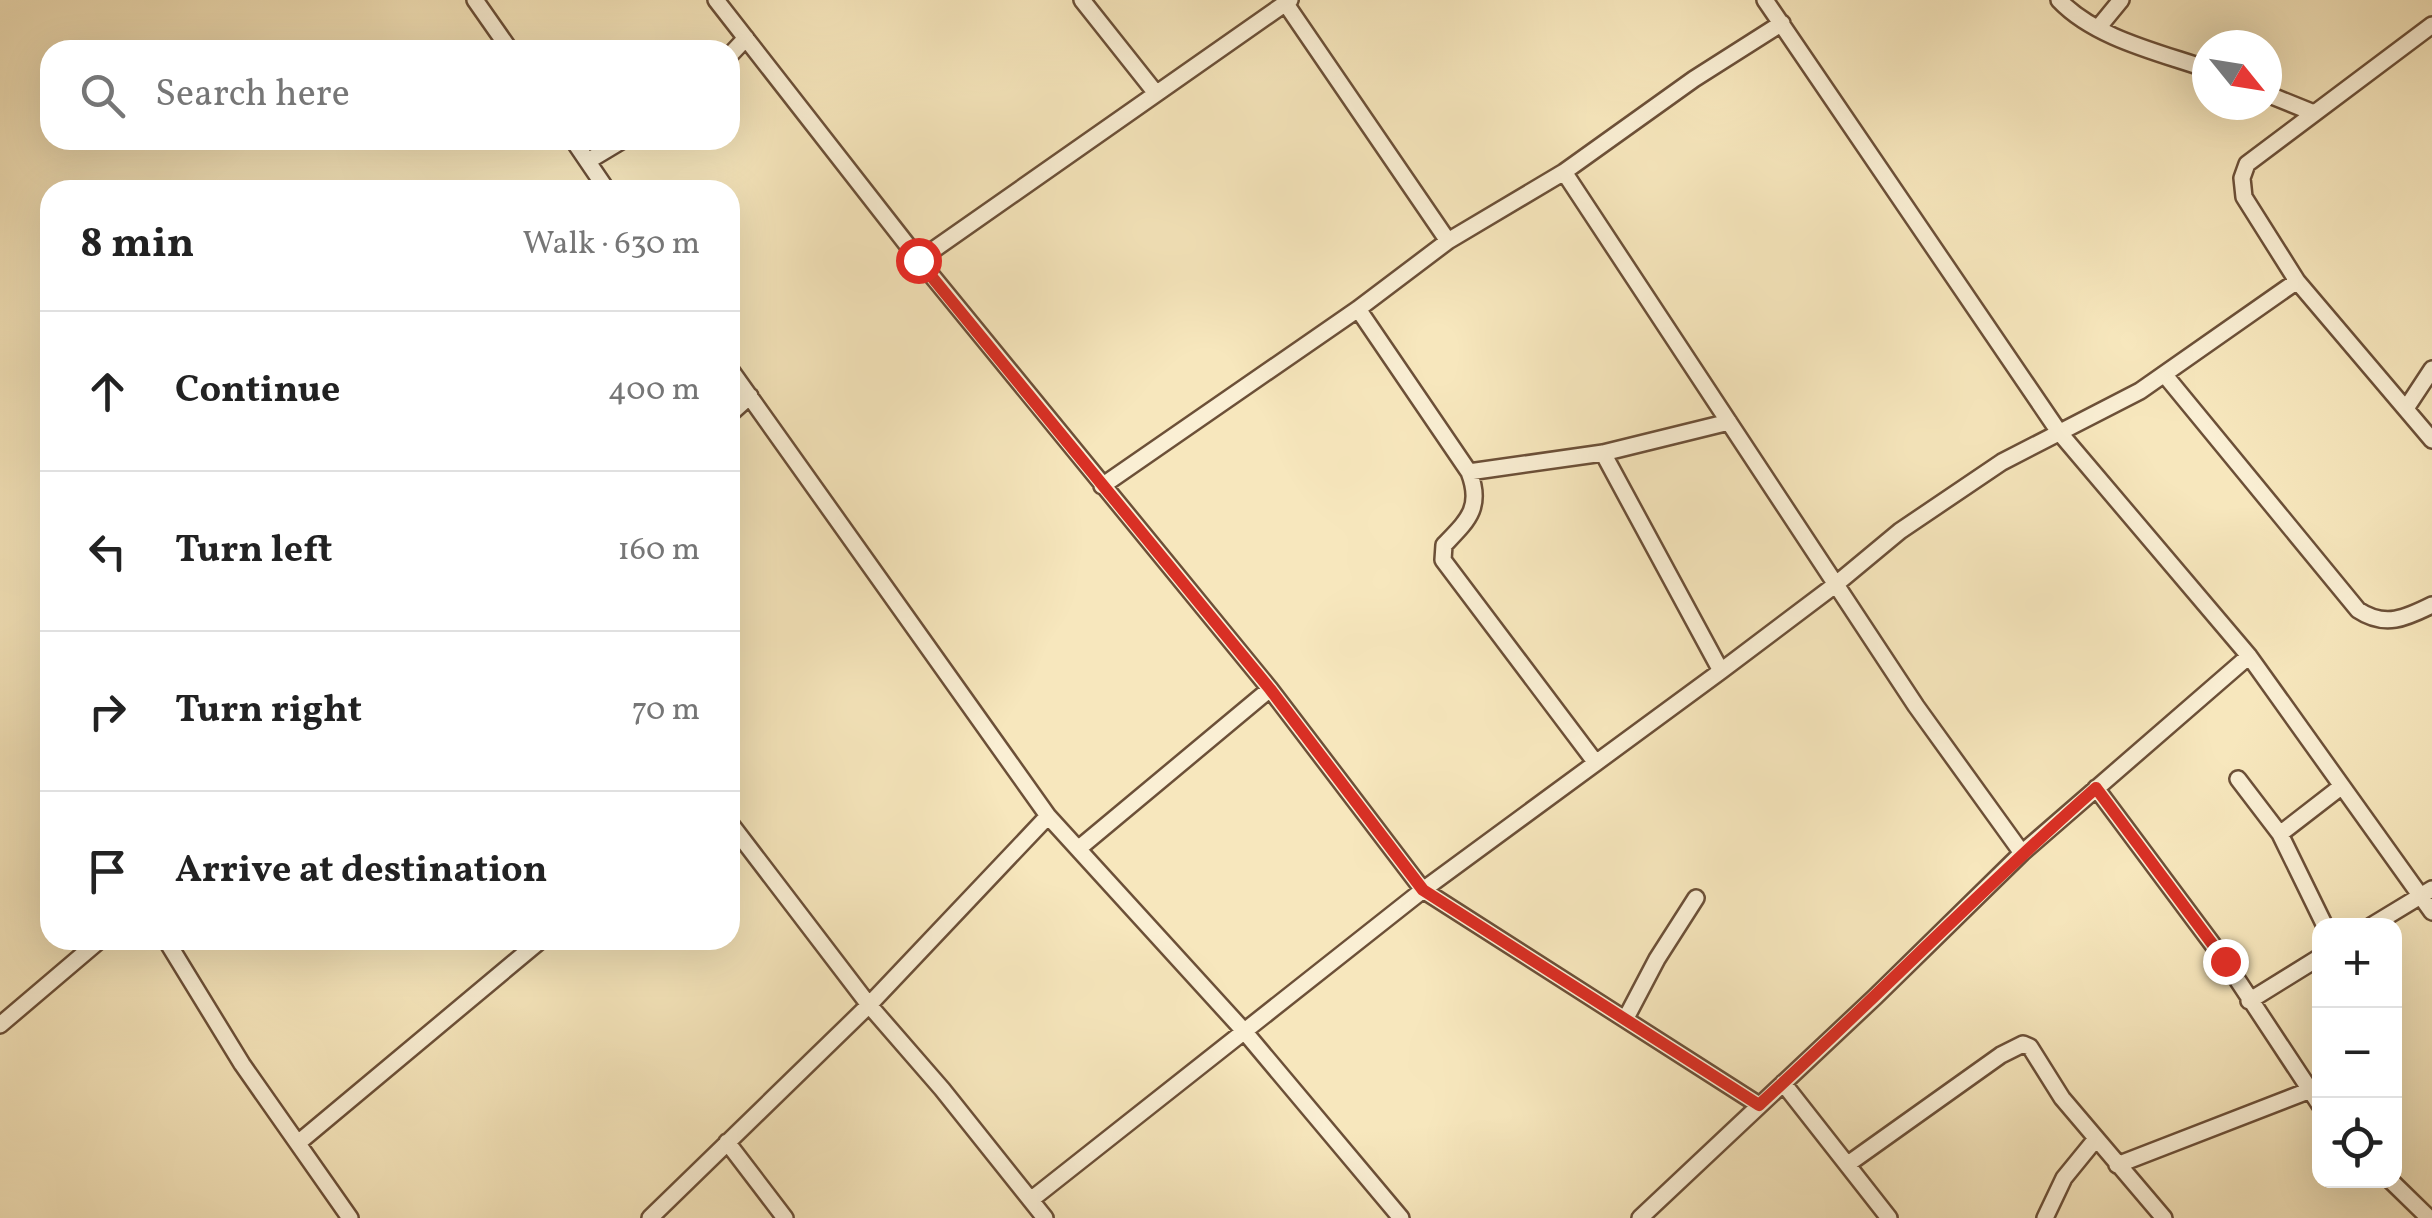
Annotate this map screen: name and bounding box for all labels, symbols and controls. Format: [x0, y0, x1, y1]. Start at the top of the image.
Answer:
north arrow [2192, 30, 2282, 120]
search box [40, 40, 740, 150]
icon: search [75, 68, 130, 123]
text: Search here [155, 69, 350, 122]
text: 8 min [80, 216, 194, 275]
text: Walk · 630 m [523, 223, 700, 267]
route start [896, 238, 942, 284]
icon: ahead [80, 364, 135, 419]
text: Continue [175, 365, 340, 418]
text: 400 m [608, 369, 700, 413]
icon: left [80, 524, 135, 579]
text: Turn left [175, 525, 332, 578]
text: 160 m [617, 529, 700, 573]
icon: right [80, 684, 135, 739]
text: Turn right [175, 685, 362, 738]
text: 70 m [632, 689, 700, 733]
icon: arrive [80, 844, 135, 899]
text: Arrive at destination [175, 845, 548, 898]
map controls [2312, 918, 2402, 1188]
button: + [2312, 918, 2402, 1008]
route end [2203, 939, 2249, 985]
button: − [2312, 1008, 2402, 1098]
button: locate [2312, 1098, 2402, 1188]

